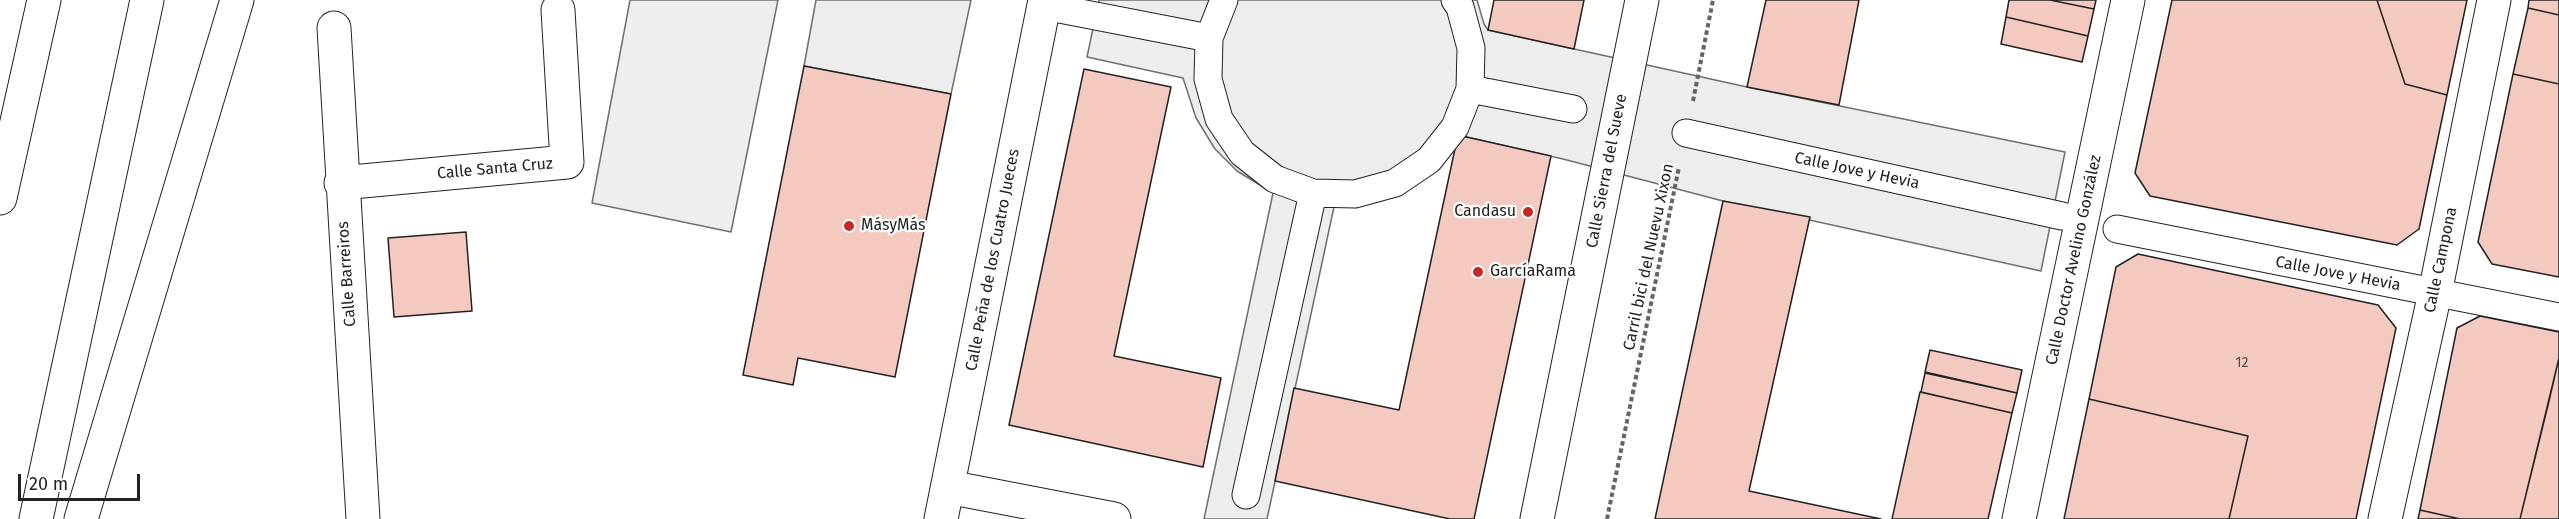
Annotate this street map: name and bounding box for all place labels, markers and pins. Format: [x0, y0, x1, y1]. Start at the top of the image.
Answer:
place label: Candasu [1454, 202, 1516, 222]
marker: Candasu [1521, 205, 1535, 219]
place label: MásyMás [861, 216, 926, 236]
marker: MásyMás [842, 219, 856, 233]
place label: GarcíaRama [1490, 262, 1576, 282]
marker: GarcíaRama [1471, 265, 1485, 279]

